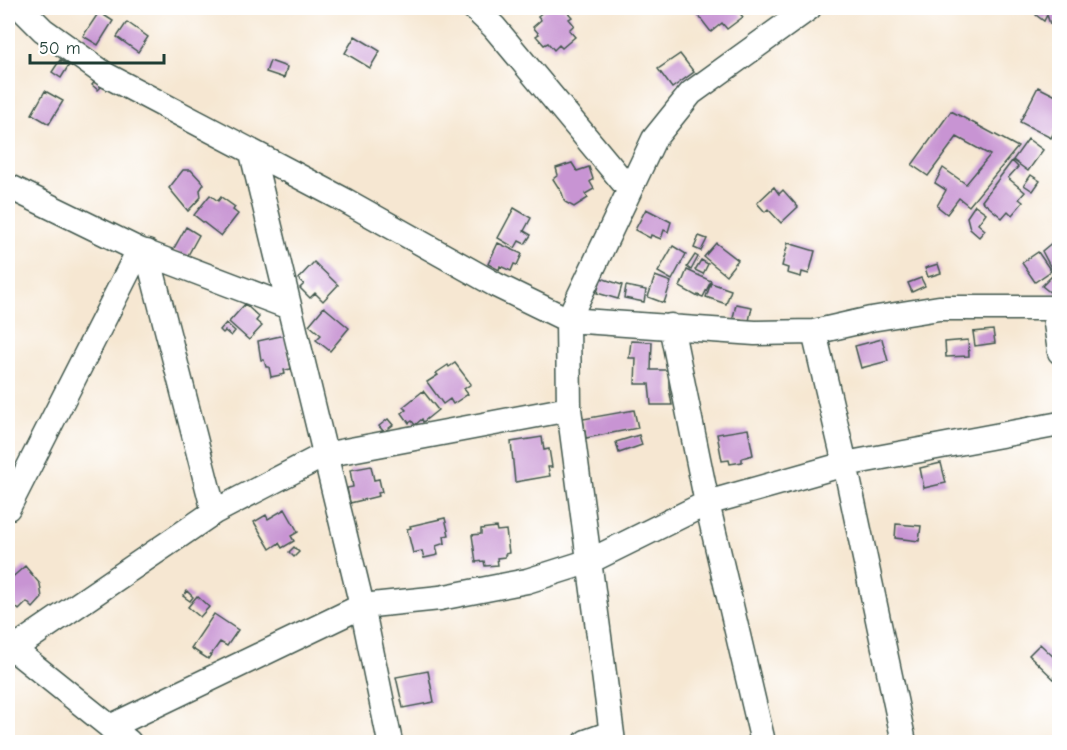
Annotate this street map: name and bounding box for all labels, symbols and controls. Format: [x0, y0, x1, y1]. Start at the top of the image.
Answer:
scale bar [30, 27, 164, 65]
text: 50 m [39, 38, 81, 59]

